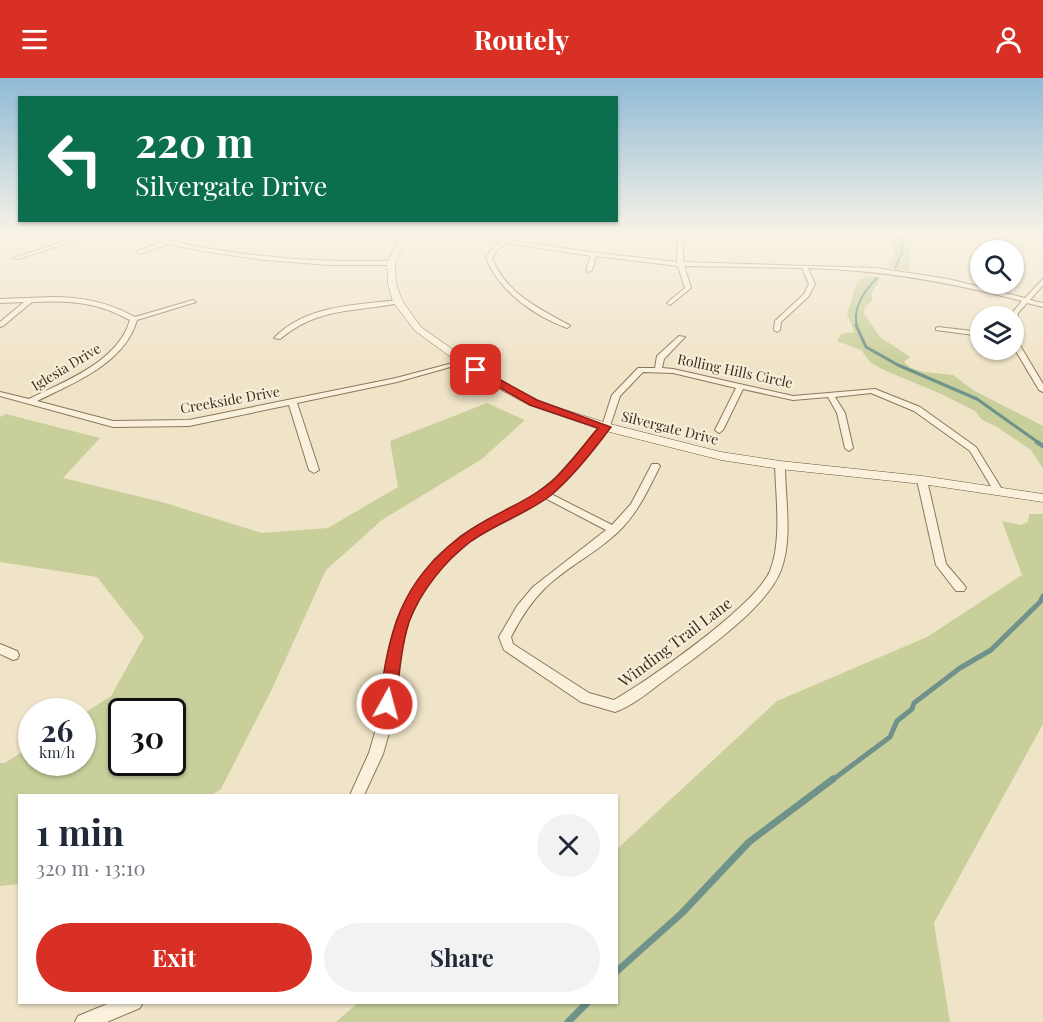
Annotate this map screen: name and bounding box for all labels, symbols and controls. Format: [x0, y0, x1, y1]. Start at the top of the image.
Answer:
text: Routely [474, 21, 569, 57]
icon: menu [18, 23, 51, 56]
icon: person [992, 23, 1025, 56]
text: 220 m [135, 113, 254, 169]
icon: left [36, 120, 114, 198]
text: Silvergate Drive [135, 167, 327, 203]
map controls [970, 240, 1024, 360]
button: search [970, 240, 1024, 294]
button: layers [970, 306, 1024, 360]
street label: Iglesia Drive [27, 338, 104, 395]
pin [450, 344, 501, 395]
street label: Rolling Hills Circle [676, 349, 795, 392]
icon: arrive [459, 353, 492, 386]
street label: Creekside Drive [179, 381, 281, 418]
street label: Silvergate Drive [619, 406, 721, 449]
street label: Winding Trail Lane [613, 592, 736, 692]
position arrow [355, 672, 419, 736]
speed limit sign: 30 [108, 698, 186, 776]
text: 26 [41, 710, 73, 750]
text: km/h [39, 742, 75, 762]
text: 1 min [36, 807, 124, 855]
button: close [537, 814, 600, 877]
text: 320 m · 13:10 [36, 854, 145, 881]
button: Exit [36, 923, 312, 992]
button: Share [324, 923, 600, 992]

